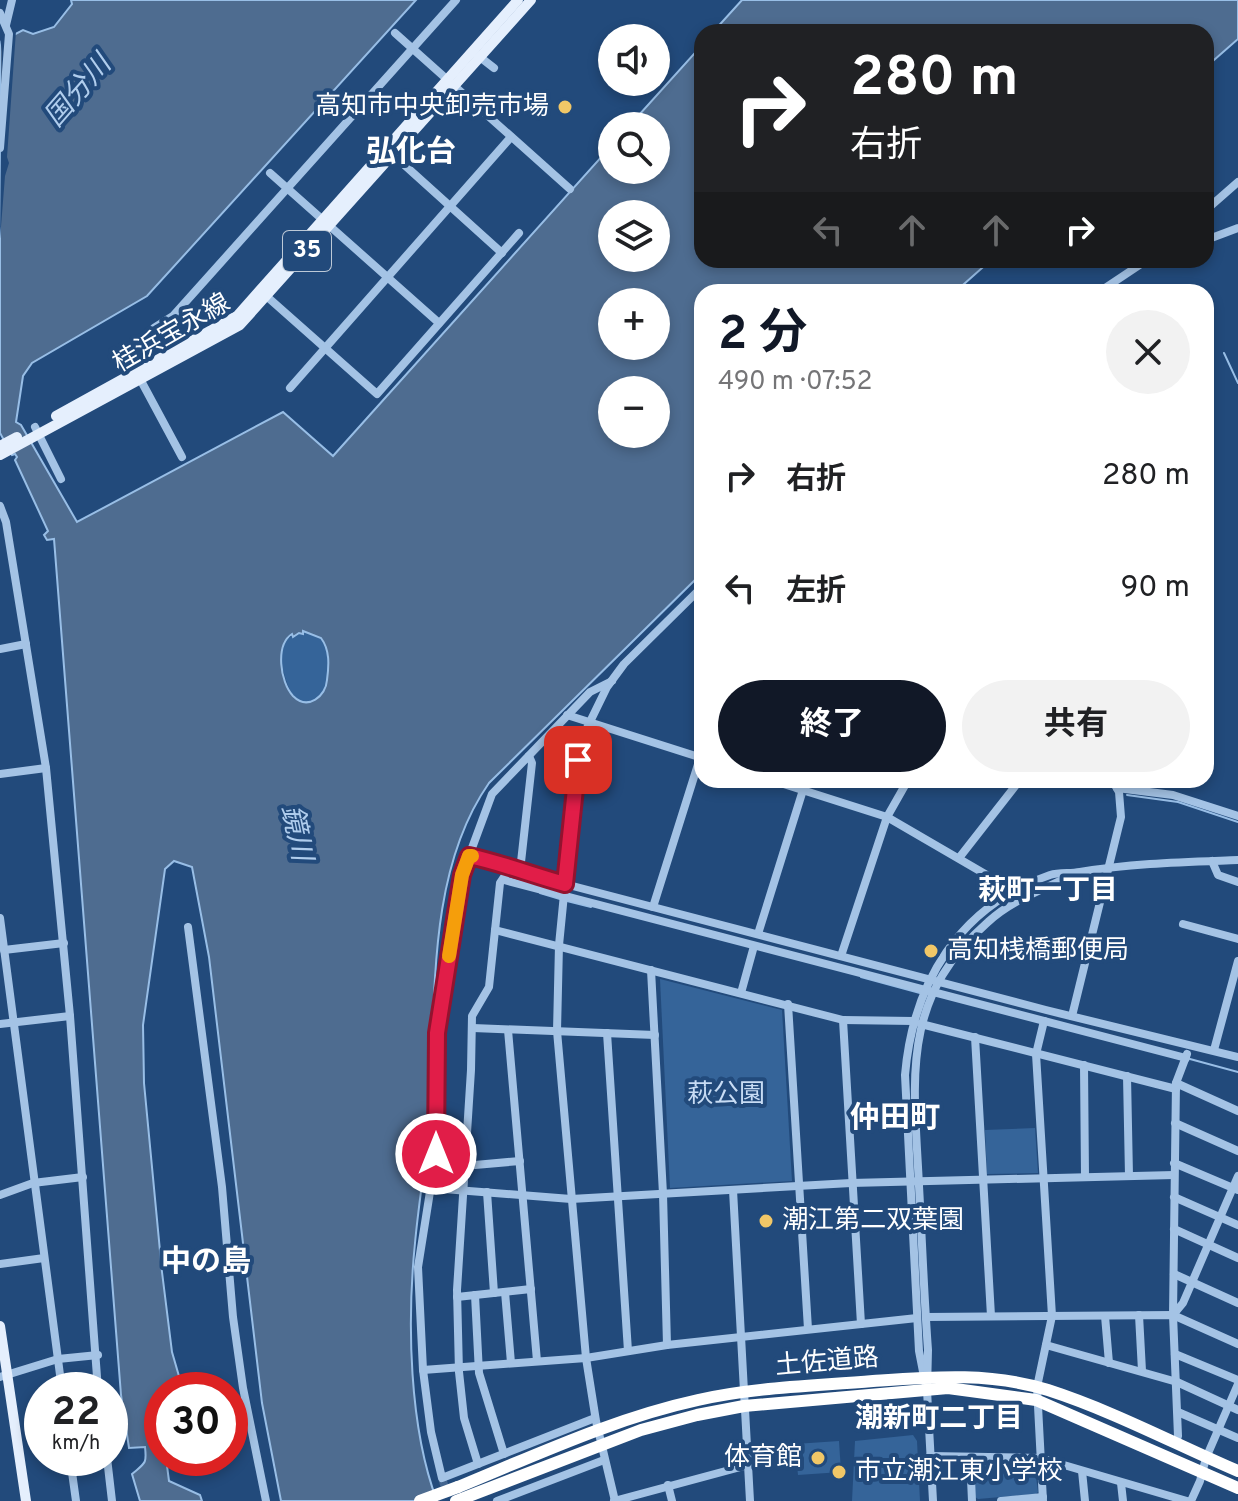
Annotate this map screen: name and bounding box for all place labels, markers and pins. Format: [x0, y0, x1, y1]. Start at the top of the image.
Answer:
place label: 高知市中央卸売市場 [315, 91, 549, 124]
marker: 高知市中央卸売市場 [556, 98, 574, 116]
pin [544, 726, 612, 794]
place label: 高知桟橋郵便局 [947, 935, 1129, 968]
marker: 高知桟橋郵便局 [922, 942, 940, 960]
place label: 潮江第二双葉園 [782, 1205, 964, 1238]
marker: 潮江第二双葉園 [757, 1212, 775, 1230]
place label: 体育館 [724, 1442, 802, 1475]
marker: 体育館 [809, 1449, 827, 1467]
place label: 市立潮江東小学校 [855, 1456, 1063, 1489]
marker: 市立潮江東小学校 [830, 1463, 848, 1481]

